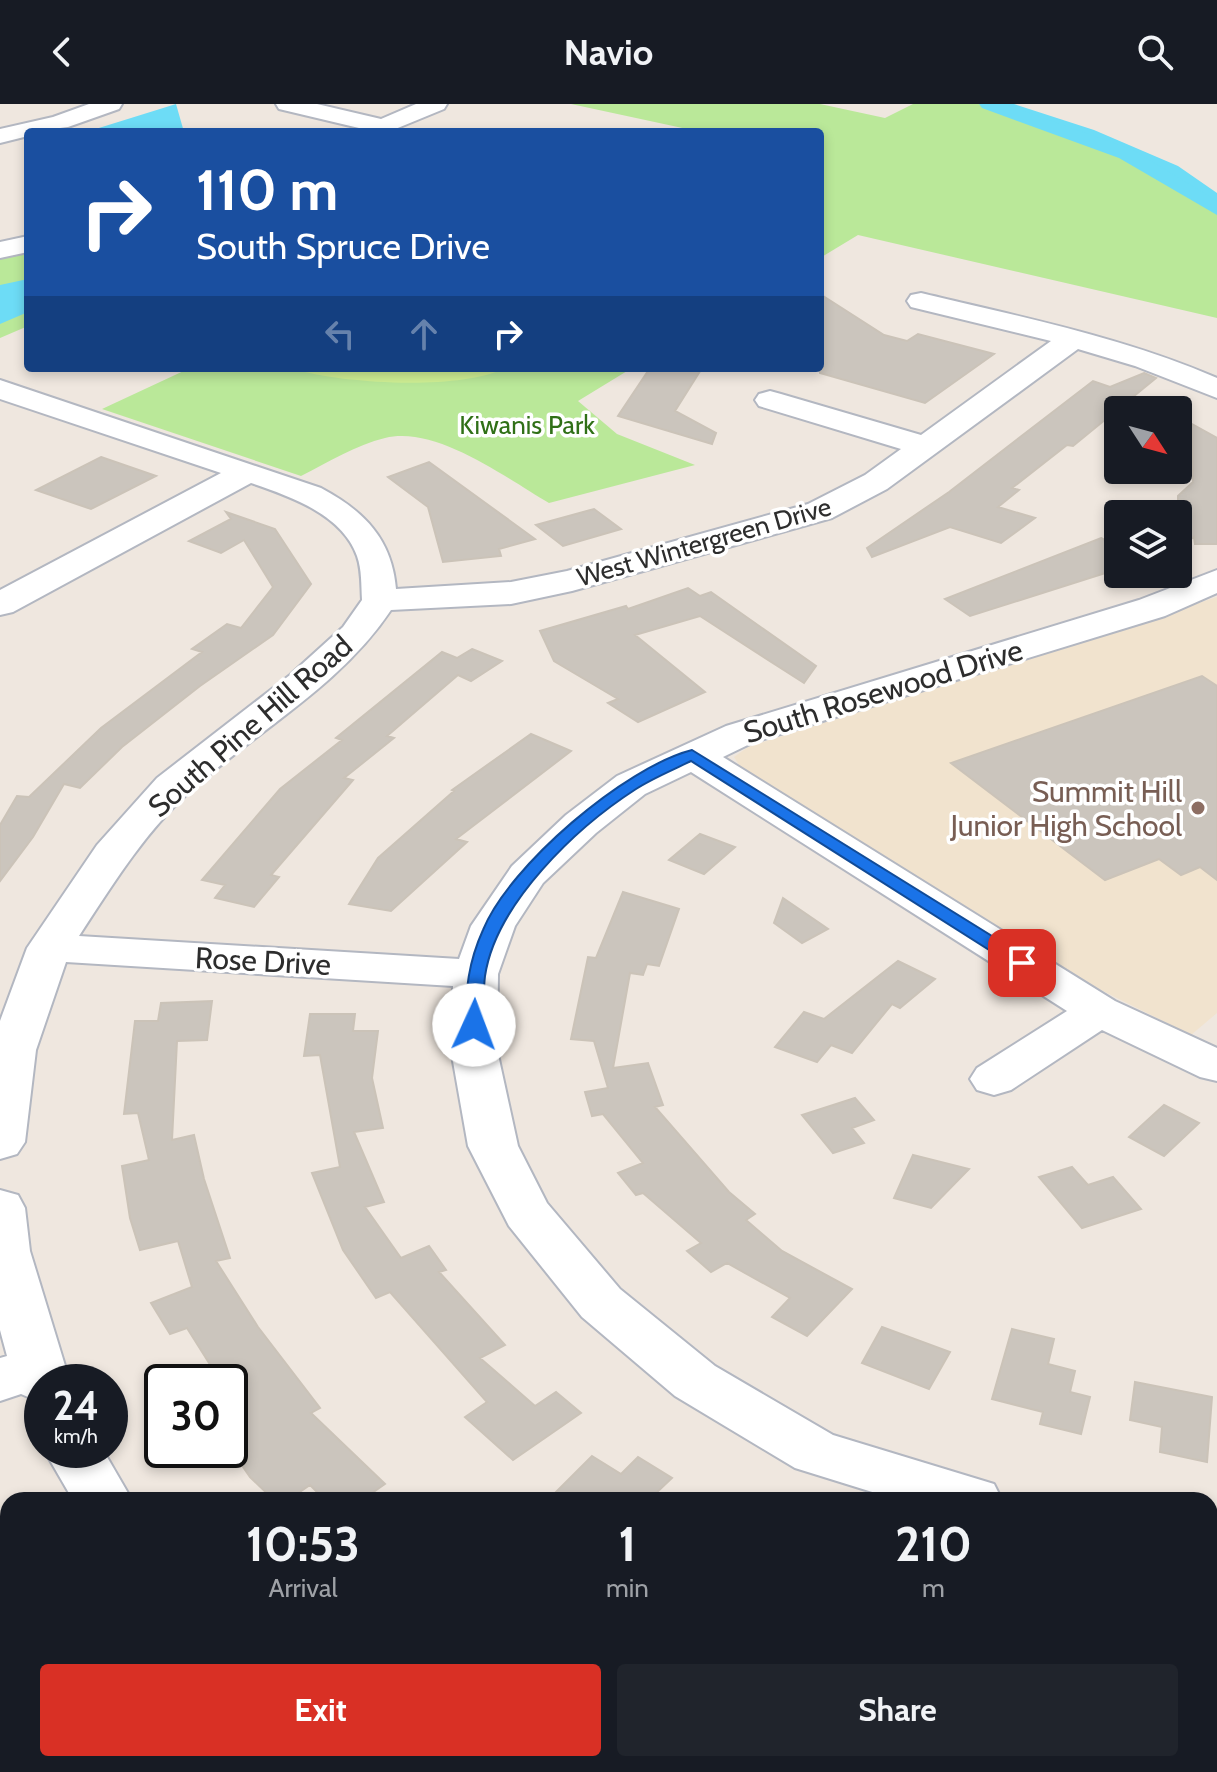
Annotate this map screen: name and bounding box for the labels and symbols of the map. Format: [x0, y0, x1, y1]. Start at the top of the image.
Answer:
north arrow [1104, 396, 1192, 484]
park label: Kiwanis Park [459, 409, 595, 441]
street label: West Wintergreen Drive [573, 490, 835, 594]
street label: South Pine Hill Road [140, 627, 360, 825]
street label: South Rosewood Drive [739, 631, 1027, 751]
place label: Summit Hill Junior High School [949, 773, 1182, 844]
marker: Summit Hill Junior High School [1189, 799, 1207, 817]
pin [988, 929, 1056, 997]
street label: Rose Drive [194, 939, 332, 983]
position arrow [432, 983, 516, 1067]
speed limit sign: 30 [144, 1364, 248, 1468]

